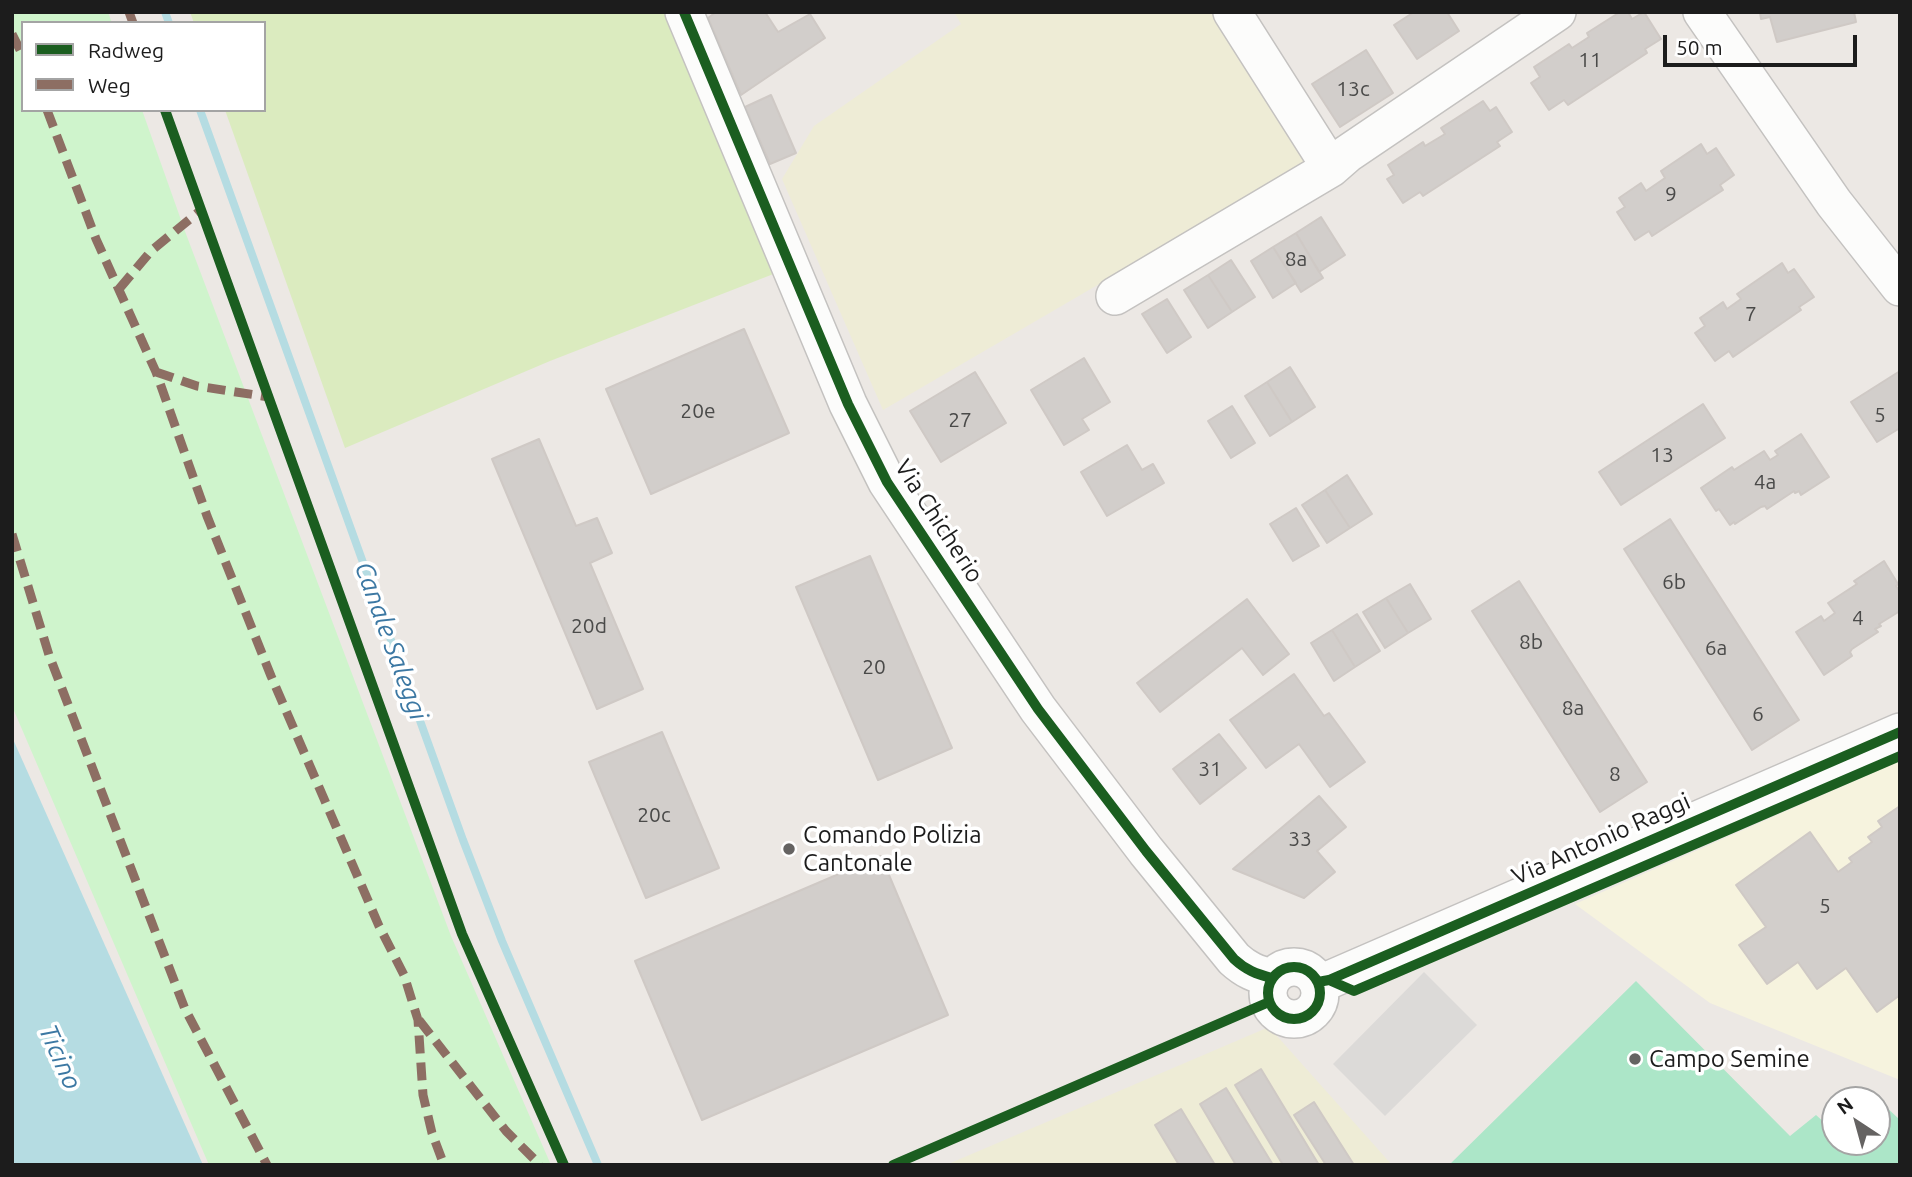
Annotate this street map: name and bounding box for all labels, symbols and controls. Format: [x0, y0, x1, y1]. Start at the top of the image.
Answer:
legend [21, 21, 266, 112]
scale bar [1667, 21, 1861, 65]
text: 50 m [1676, 35, 1723, 59]
text: Radweg [88, 38, 164, 62]
house number: 11 [1578, 47, 1602, 73]
text: Weg [88, 73, 131, 97]
house number: 13c [1336, 76, 1370, 102]
house number: 9 [1665, 181, 1677, 207]
house number: 8a [1285, 246, 1307, 272]
house number: 7 [1745, 301, 1757, 327]
house number: 20e [680, 398, 716, 424]
house number: 5 [1874, 402, 1886, 428]
house number: 27 [948, 407, 972, 433]
house number: 13 [1650, 442, 1674, 468]
street label: Via Chicherio [889, 454, 989, 588]
house number: 4a [1754, 469, 1776, 495]
water label: Canale Saleggi [348, 557, 434, 725]
house number: 6b [1662, 569, 1686, 595]
house number: 4 [1852, 605, 1864, 631]
house number: 20d [571, 613, 607, 639]
house number: 8b [1519, 629, 1543, 655]
house number: 6a [1705, 635, 1727, 661]
house number: 20 [862, 654, 886, 680]
house number: 8a [1562, 695, 1584, 721]
house number: 6 [1752, 701, 1764, 727]
house number: 31 [1198, 756, 1222, 782]
house number: 8 [1609, 761, 1621, 787]
street label: Via Antonio Raggi [1507, 787, 1695, 891]
house number: 20c [637, 802, 671, 828]
place label: Comando Polizia Cantonale [803, 821, 982, 877]
house number: 33 [1288, 826, 1312, 852]
marker: Comando Polizia Cantonale [781, 841, 797, 857]
house number: 5 [1819, 893, 1831, 919]
water label: Ticino [32, 1020, 88, 1094]
place label: Campo Semine [1649, 1045, 1810, 1073]
marker: Campo Semine [1627, 1051, 1643, 1067]
north arrow [1821, 1086, 1891, 1156]
text: N [1833, 1093, 1857, 1119]

